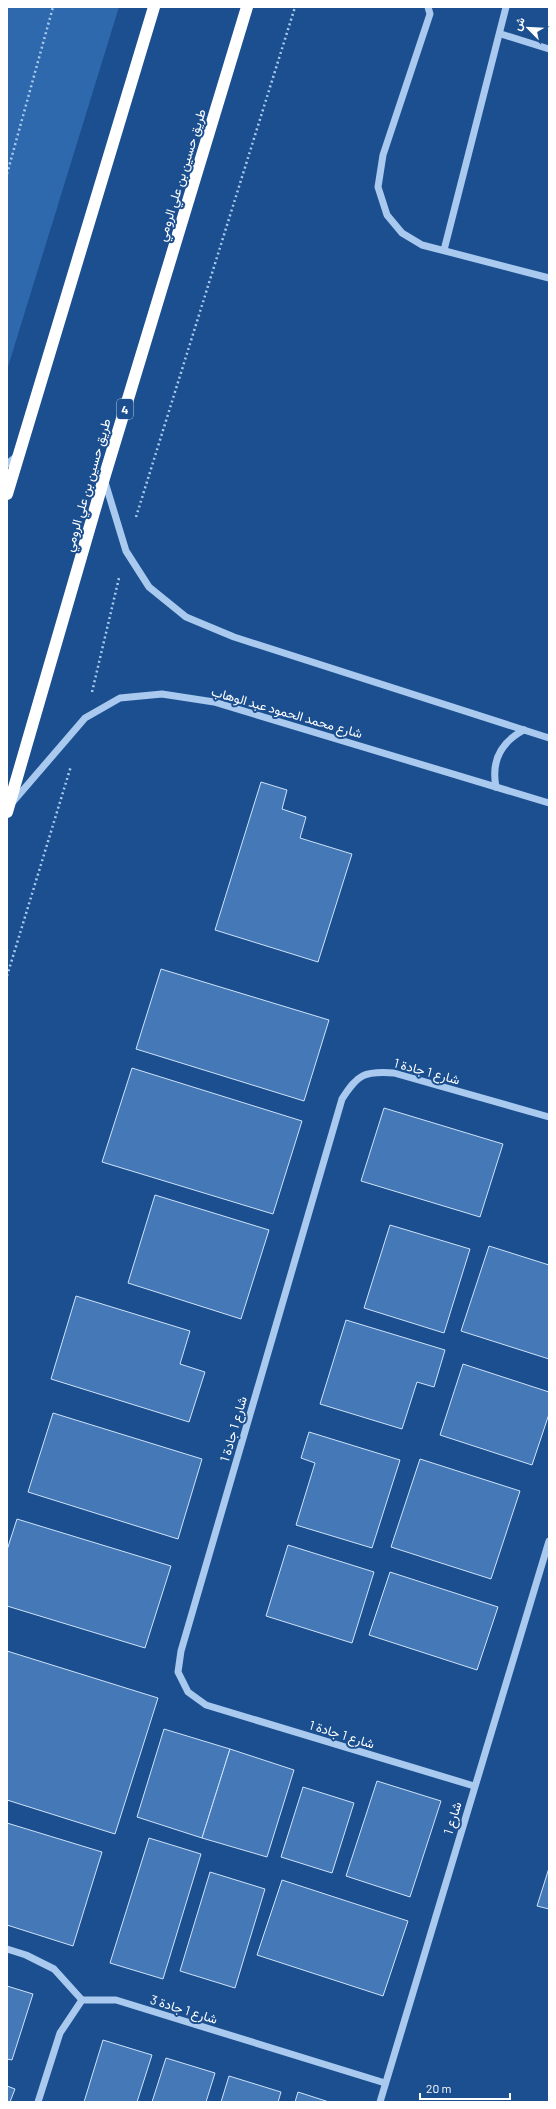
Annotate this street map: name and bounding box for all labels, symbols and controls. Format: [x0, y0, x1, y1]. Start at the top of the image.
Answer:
north arrow [508, 8, 548, 48]
text: ش [510, 15, 528, 33]
street label: طريق حسين بن علي الرومي [153, 107, 212, 244]
road number: 4 [117, 399, 133, 419]
street label: طريق حسين بن علي الرومي [60, 417, 117, 554]
street label: شارع محمد الحمود عبد الوهاب [209, 683, 364, 743]
street label: شارع 1 جادة 1 [392, 1055, 462, 1089]
street label: شارع 1 جادة 1 [216, 1394, 252, 1464]
street label: شارع 1 جادة 1 [307, 1716, 377, 1753]
street label: شارع 1 [439, 1800, 466, 1837]
street label: شارع 1 جادة 3 [148, 1991, 220, 2029]
scale bar [420, 2075, 510, 2101]
text: 20 m [426, 2081, 452, 2095]

